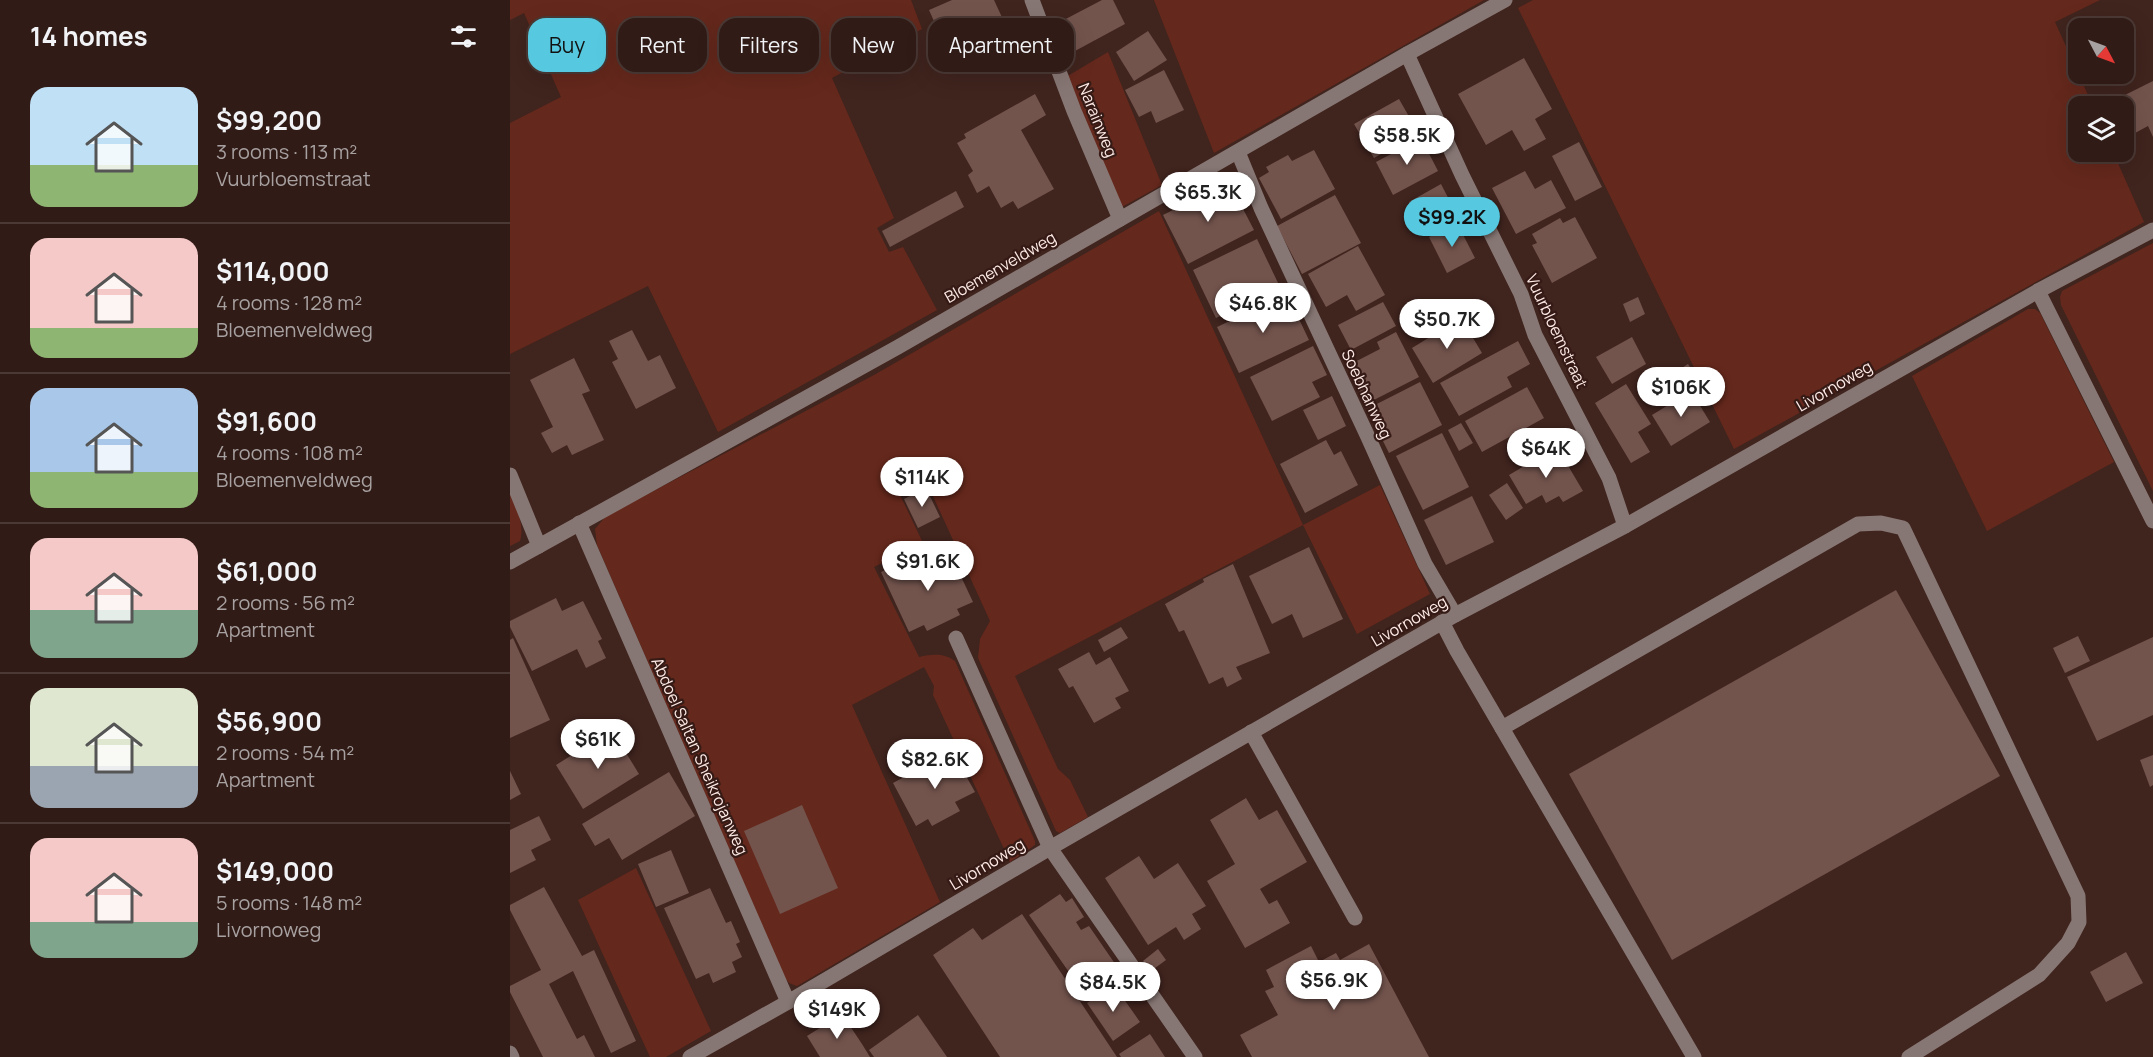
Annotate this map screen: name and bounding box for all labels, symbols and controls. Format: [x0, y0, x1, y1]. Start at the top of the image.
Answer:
text: 14 homes [30, 18, 148, 54]
chip: Buy [528, 18, 606, 72]
chip: Rent [618, 18, 707, 72]
chip: Filters [719, 18, 819, 72]
chip: New [831, 18, 916, 72]
chip: Apartment [928, 18, 1074, 72]
north arrow [2068, 18, 2134, 84]
map controls [2068, 18, 2134, 162]
icon: filters [447, 20, 480, 53]
street label: Narainweg [1073, 80, 1123, 160]
button: layers [2068, 96, 2134, 162]
text: $99,200 [216, 102, 322, 138]
icon: home [78, 111, 150, 183]
pin: $58.5K [1358, 115, 1456, 166]
text: $58.5K [1373, 121, 1441, 148]
text: 3 rooms · 113 m² [216, 138, 357, 165]
text: Vuurbloemstraat [216, 165, 371, 192]
pin: $65.3K [1159, 172, 1257, 223]
text: $65.3K [1174, 178, 1242, 205]
pin: $99.2K [1403, 197, 1501, 248]
text: $99.2K [1418, 203, 1486, 230]
street label: Bloemenveldweg [940, 226, 1060, 308]
text: $114,000 [216, 253, 330, 289]
icon: home [78, 262, 150, 334]
street label: Vuurbloemstraat [1521, 270, 1593, 392]
pin: $46.8K [1214, 283, 1312, 334]
text: 4 rooms · 128 m² [216, 289, 362, 316]
text: $46.8K [1229, 289, 1297, 316]
pin: $50.7K [1398, 299, 1496, 350]
text: $50.7K [1413, 305, 1481, 332]
text: Bloemenveldweg [216, 316, 373, 343]
street label: Soebhanweg [1337, 345, 1397, 443]
street label: Livornoweg [1792, 355, 1876, 417]
pin: $106K [1639, 367, 1723, 418]
text: $106K [1651, 373, 1711, 400]
text: $91,600 [216, 403, 317, 439]
icon: home [78, 412, 150, 484]
pin: $64K [1510, 428, 1582, 479]
text: $64K [1521, 434, 1571, 461]
text: 4 rooms · 108 m² [216, 439, 363, 466]
pin: $114K [880, 457, 964, 508]
text: $114K [894, 463, 950, 490]
text: Bloemenveldweg [216, 466, 373, 493]
pin: $91.6K [879, 541, 977, 592]
text: $91.6K [896, 547, 960, 574]
text: $61,000 [216, 553, 318, 589]
icon: home [78, 562, 150, 634]
text: 2 rooms · 56 m² [216, 589, 355, 616]
street label: Livornoweg [1367, 590, 1451, 652]
text: Apartment [216, 616, 315, 643]
street label: Abdoel Saltan Sheikrojanweg [646, 654, 754, 858]
text: $56,900 [216, 703, 322, 739]
icon: home [78, 712, 150, 784]
pin: $61K [562, 719, 634, 770]
text: $61K [575, 725, 621, 752]
text: 2 rooms · 54 m² [216, 739, 354, 766]
pin: $82.6K [886, 739, 984, 790]
text: $82.6K [901, 745, 969, 772]
text: Apartment [216, 766, 315, 793]
street label: Livornoweg [945, 833, 1029, 895]
text: $149,000 [216, 853, 334, 889]
icon: home [78, 862, 150, 934]
text: 5 rooms · 148 m² [216, 889, 362, 916]
text: Livornoweg [216, 916, 321, 943]
pin: $56.9K [1285, 960, 1383, 1011]
pin: $84.5K [1064, 962, 1162, 1013]
text: $56.9K [1300, 966, 1368, 993]
text: $84.5K [1079, 968, 1147, 995]
pin: $149K [795, 989, 879, 1040]
text: $149K [808, 995, 866, 1022]

